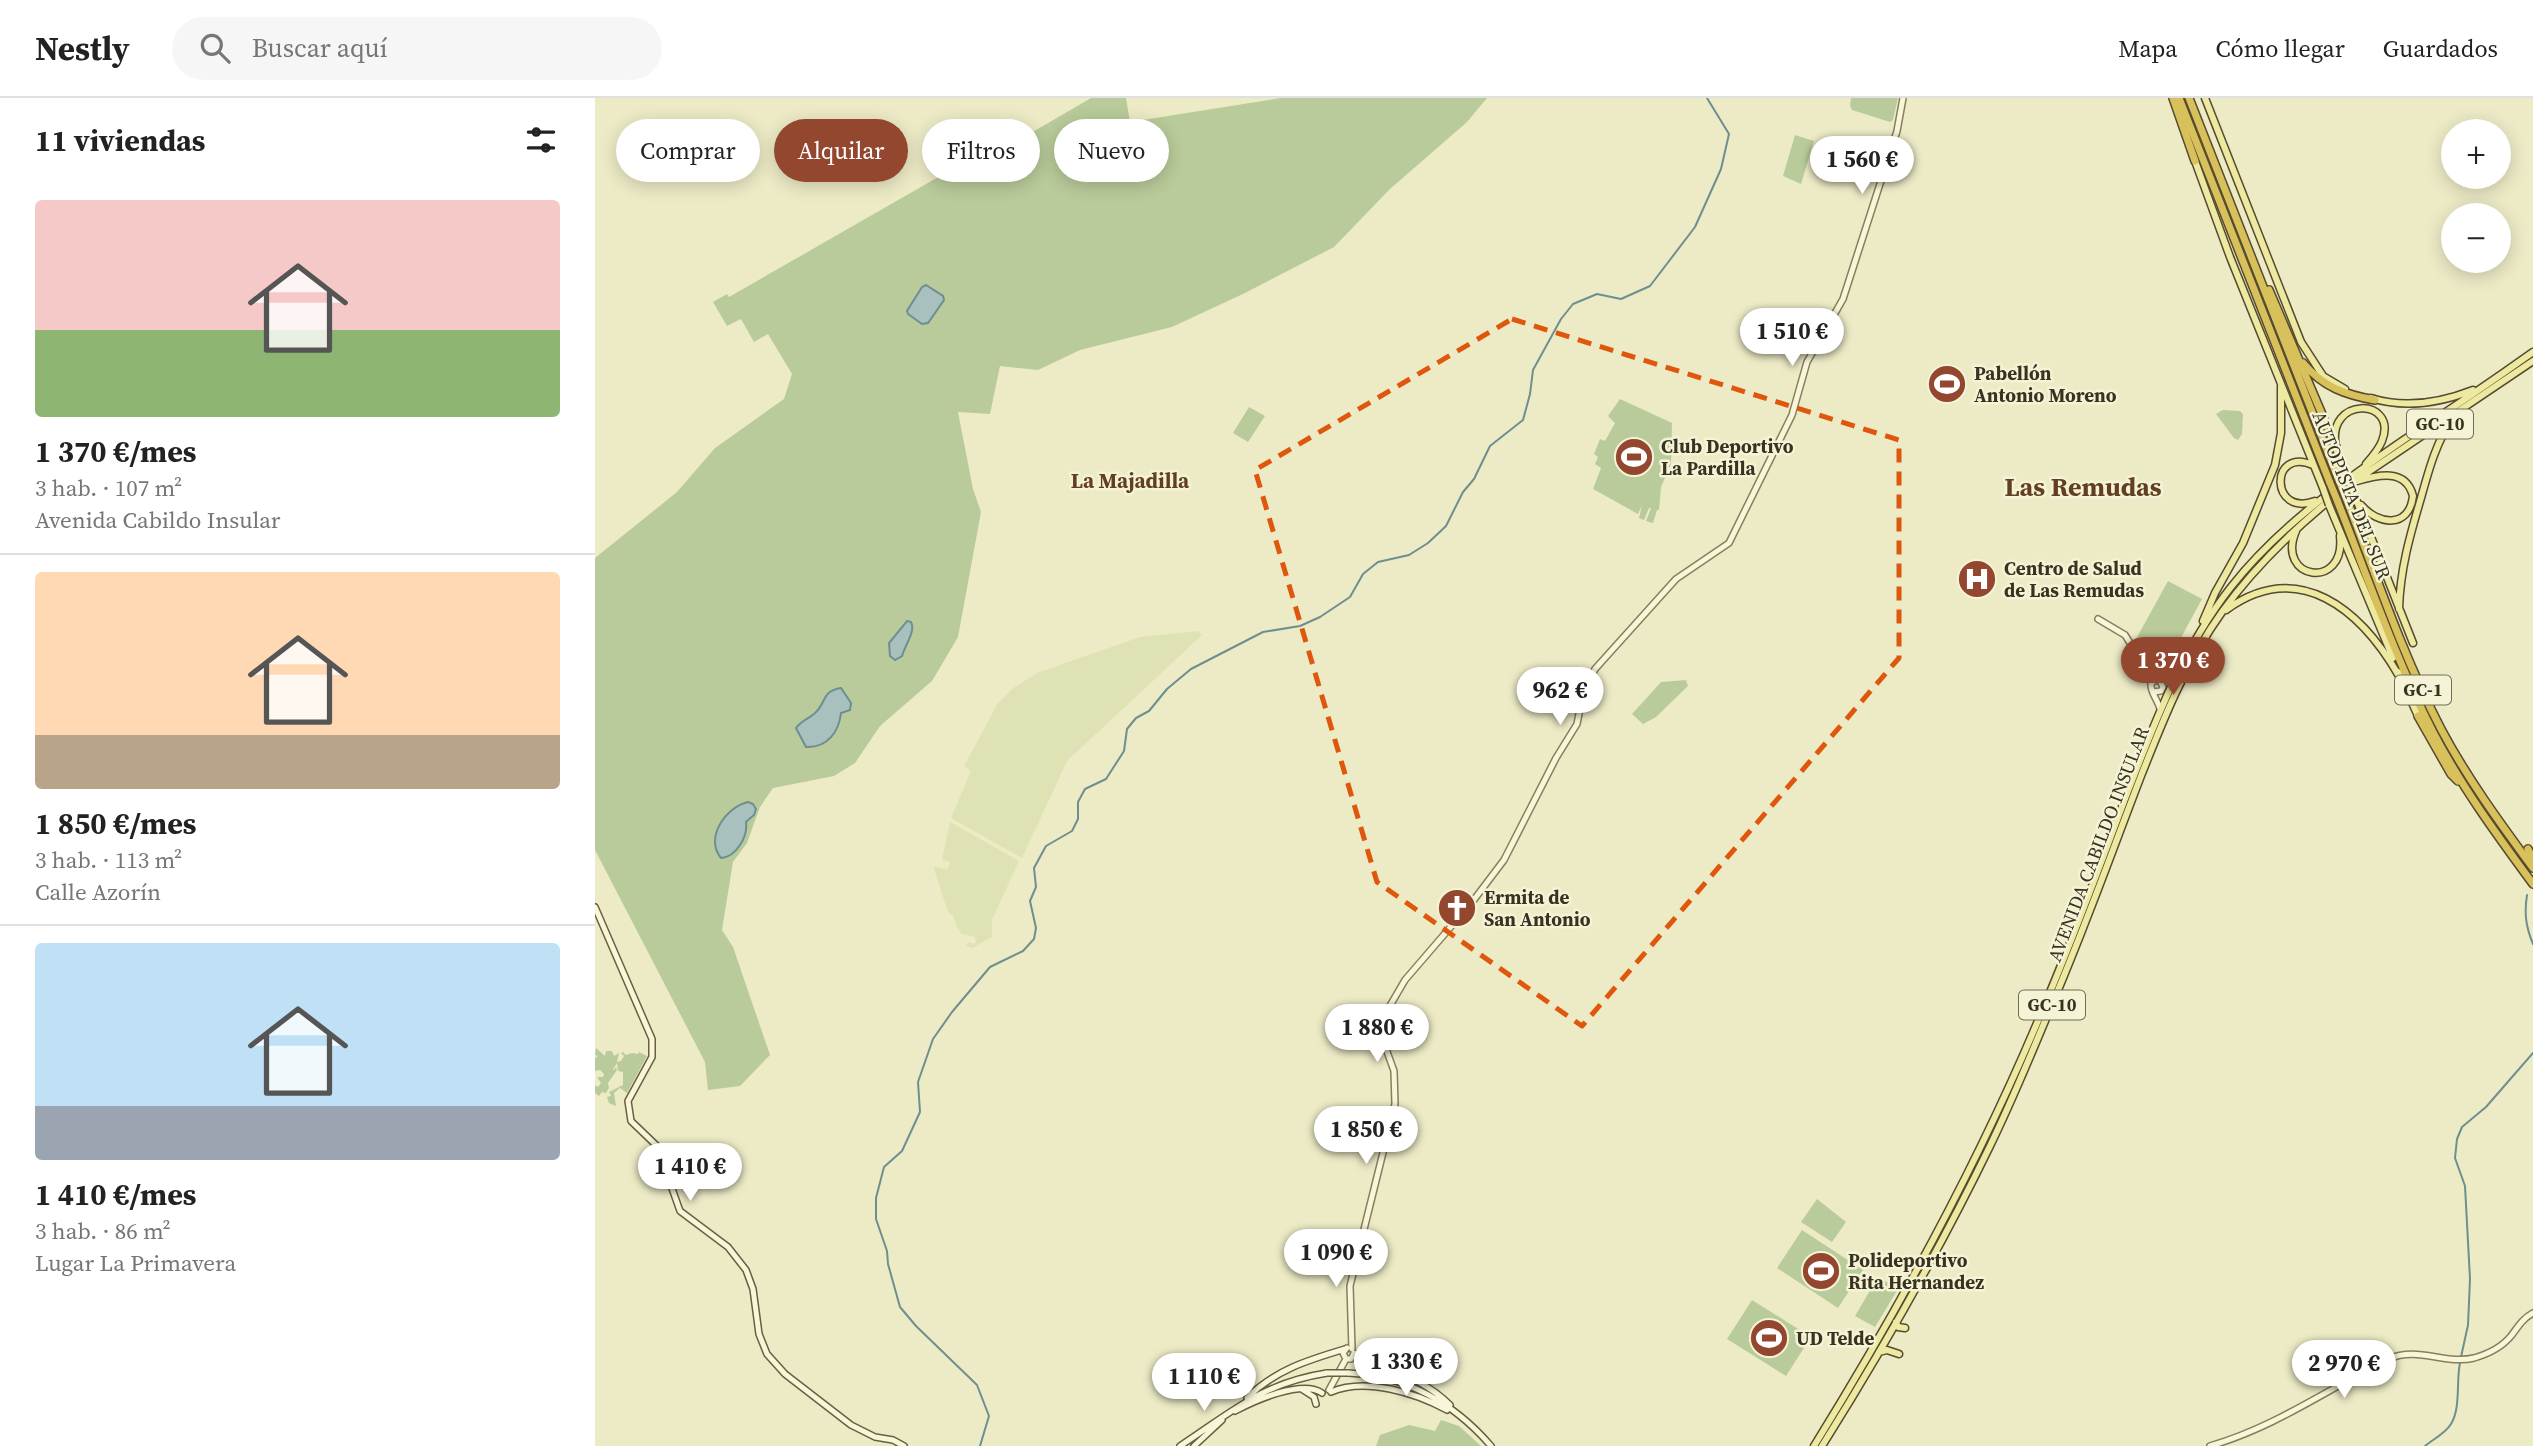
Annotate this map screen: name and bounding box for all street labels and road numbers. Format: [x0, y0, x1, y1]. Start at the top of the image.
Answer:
street label: AUTOPISTA DEL SUR [2306, 407, 2398, 583]
road number: GC-10 [2407, 410, 2473, 438]
road number: GC-1 [2395, 676, 2451, 704]
street label: AVENIDA CABILDO INSULAR [2041, 722, 2155, 965]
road number: GC-10 [2019, 991, 2085, 1020]

